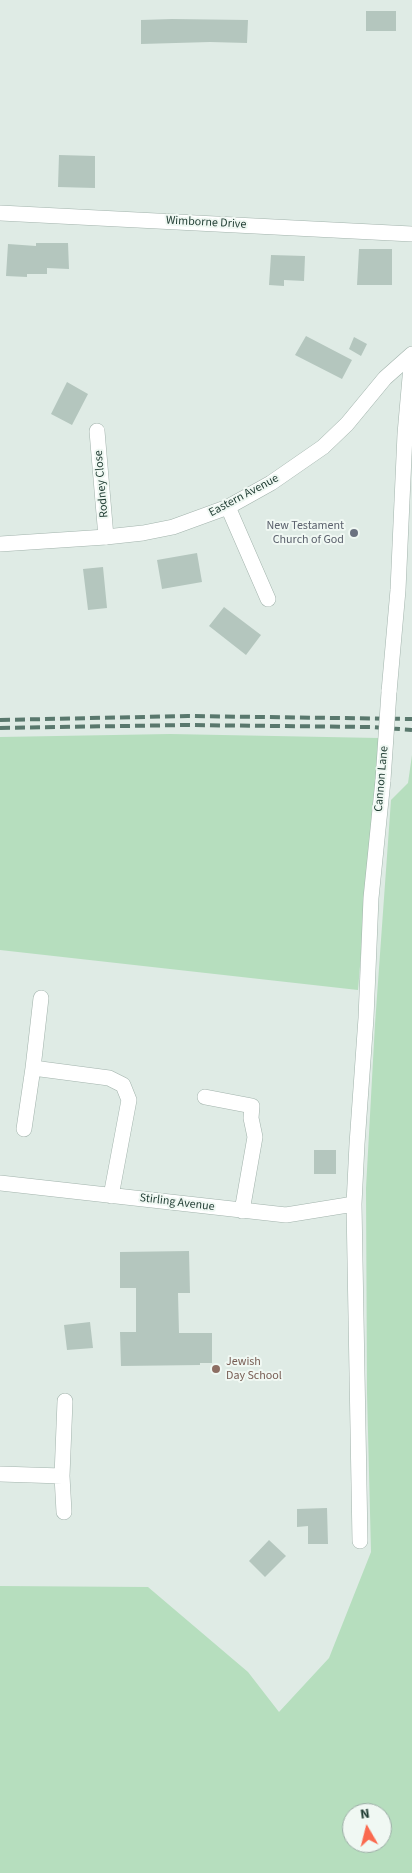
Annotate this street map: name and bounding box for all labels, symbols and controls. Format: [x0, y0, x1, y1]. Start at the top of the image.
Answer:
street label: Wimborne Drive [165, 214, 247, 232]
street label: Rodney Close [92, 450, 112, 518]
street label: Eastern Avenue [207, 472, 281, 520]
place label: New Testament Church of God [266, 519, 344, 547]
marker: New Testament Church of God [348, 527, 360, 539]
street label: Cannon Lane [372, 746, 392, 812]
street label: Stirling Avenue [139, 1191, 215, 1215]
place label: Jewish Day School [226, 1355, 282, 1383]
marker: Jewish Day School [210, 1363, 222, 1375]
north arrow [342, 1803, 392, 1853]
text: N [359, 1804, 371, 1825]

